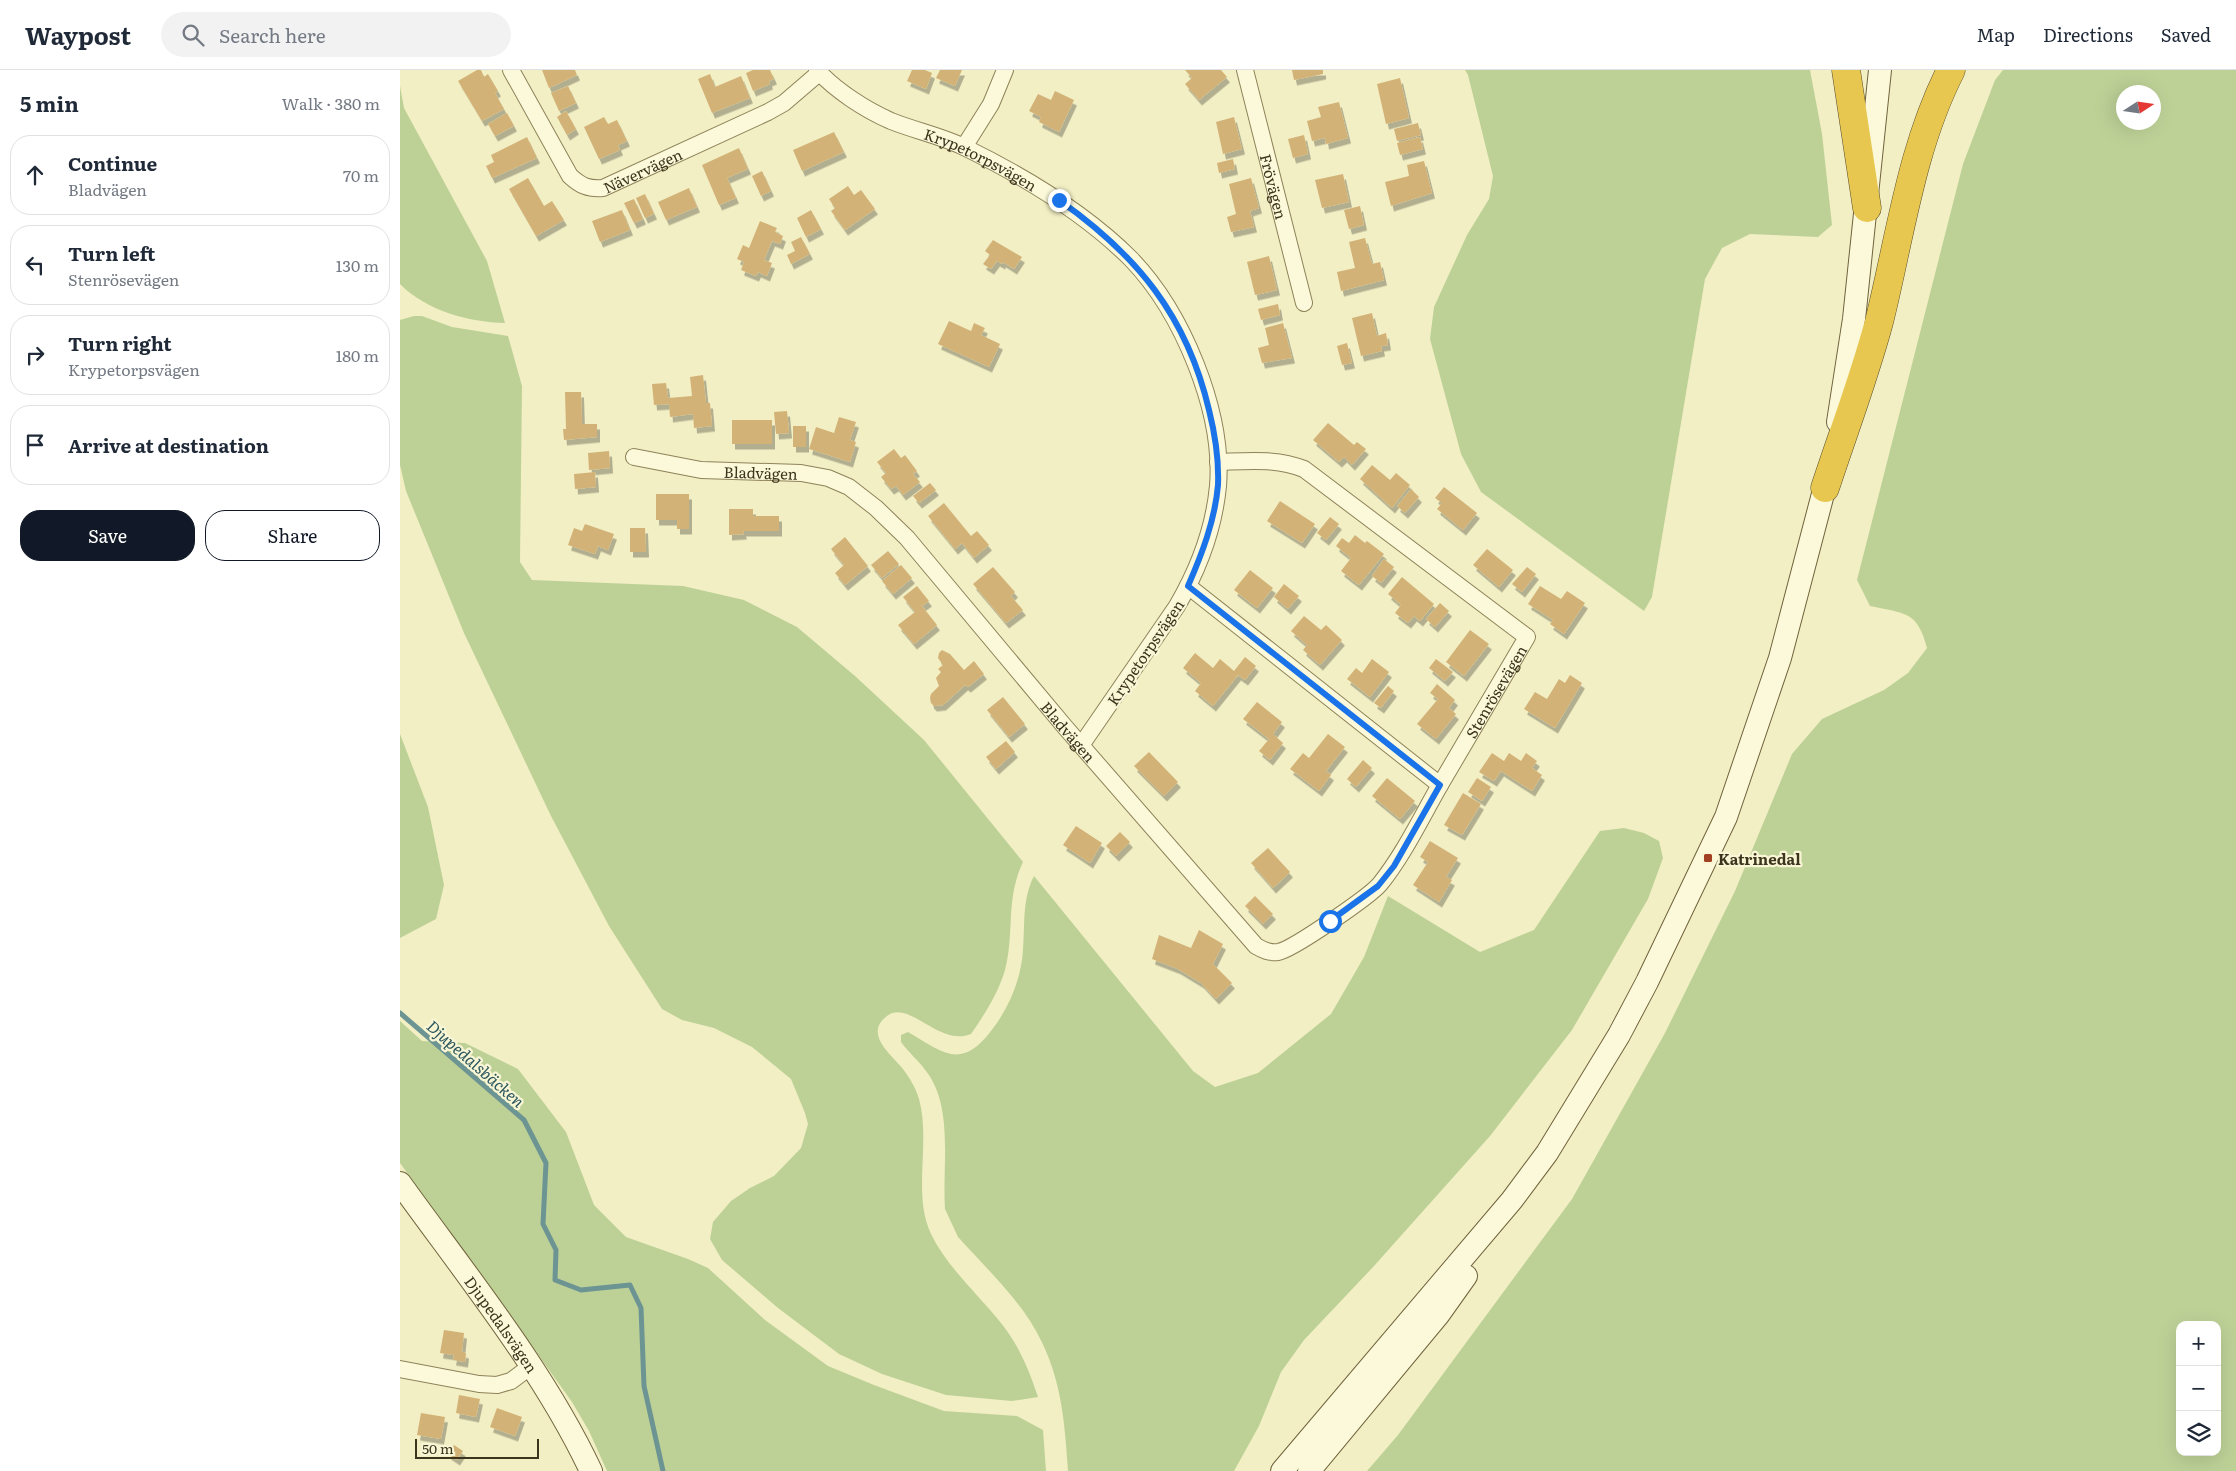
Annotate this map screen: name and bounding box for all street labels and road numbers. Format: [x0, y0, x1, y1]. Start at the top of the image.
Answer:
street label: Krypetorpsvägen [921, 121, 1042, 196]
street label: Nävervägen [599, 142, 686, 198]
street label: Frövägen [1255, 151, 1294, 222]
street label: Bladvägen [723, 459, 798, 484]
street label: Krypetorpsvägen [1101, 594, 1189, 710]
street label: Stenrösevägen [1459, 640, 1532, 742]
street label: Bladvägen [1036, 696, 1102, 767]
street label: Djupedalsvägen [460, 1271, 544, 1377]

